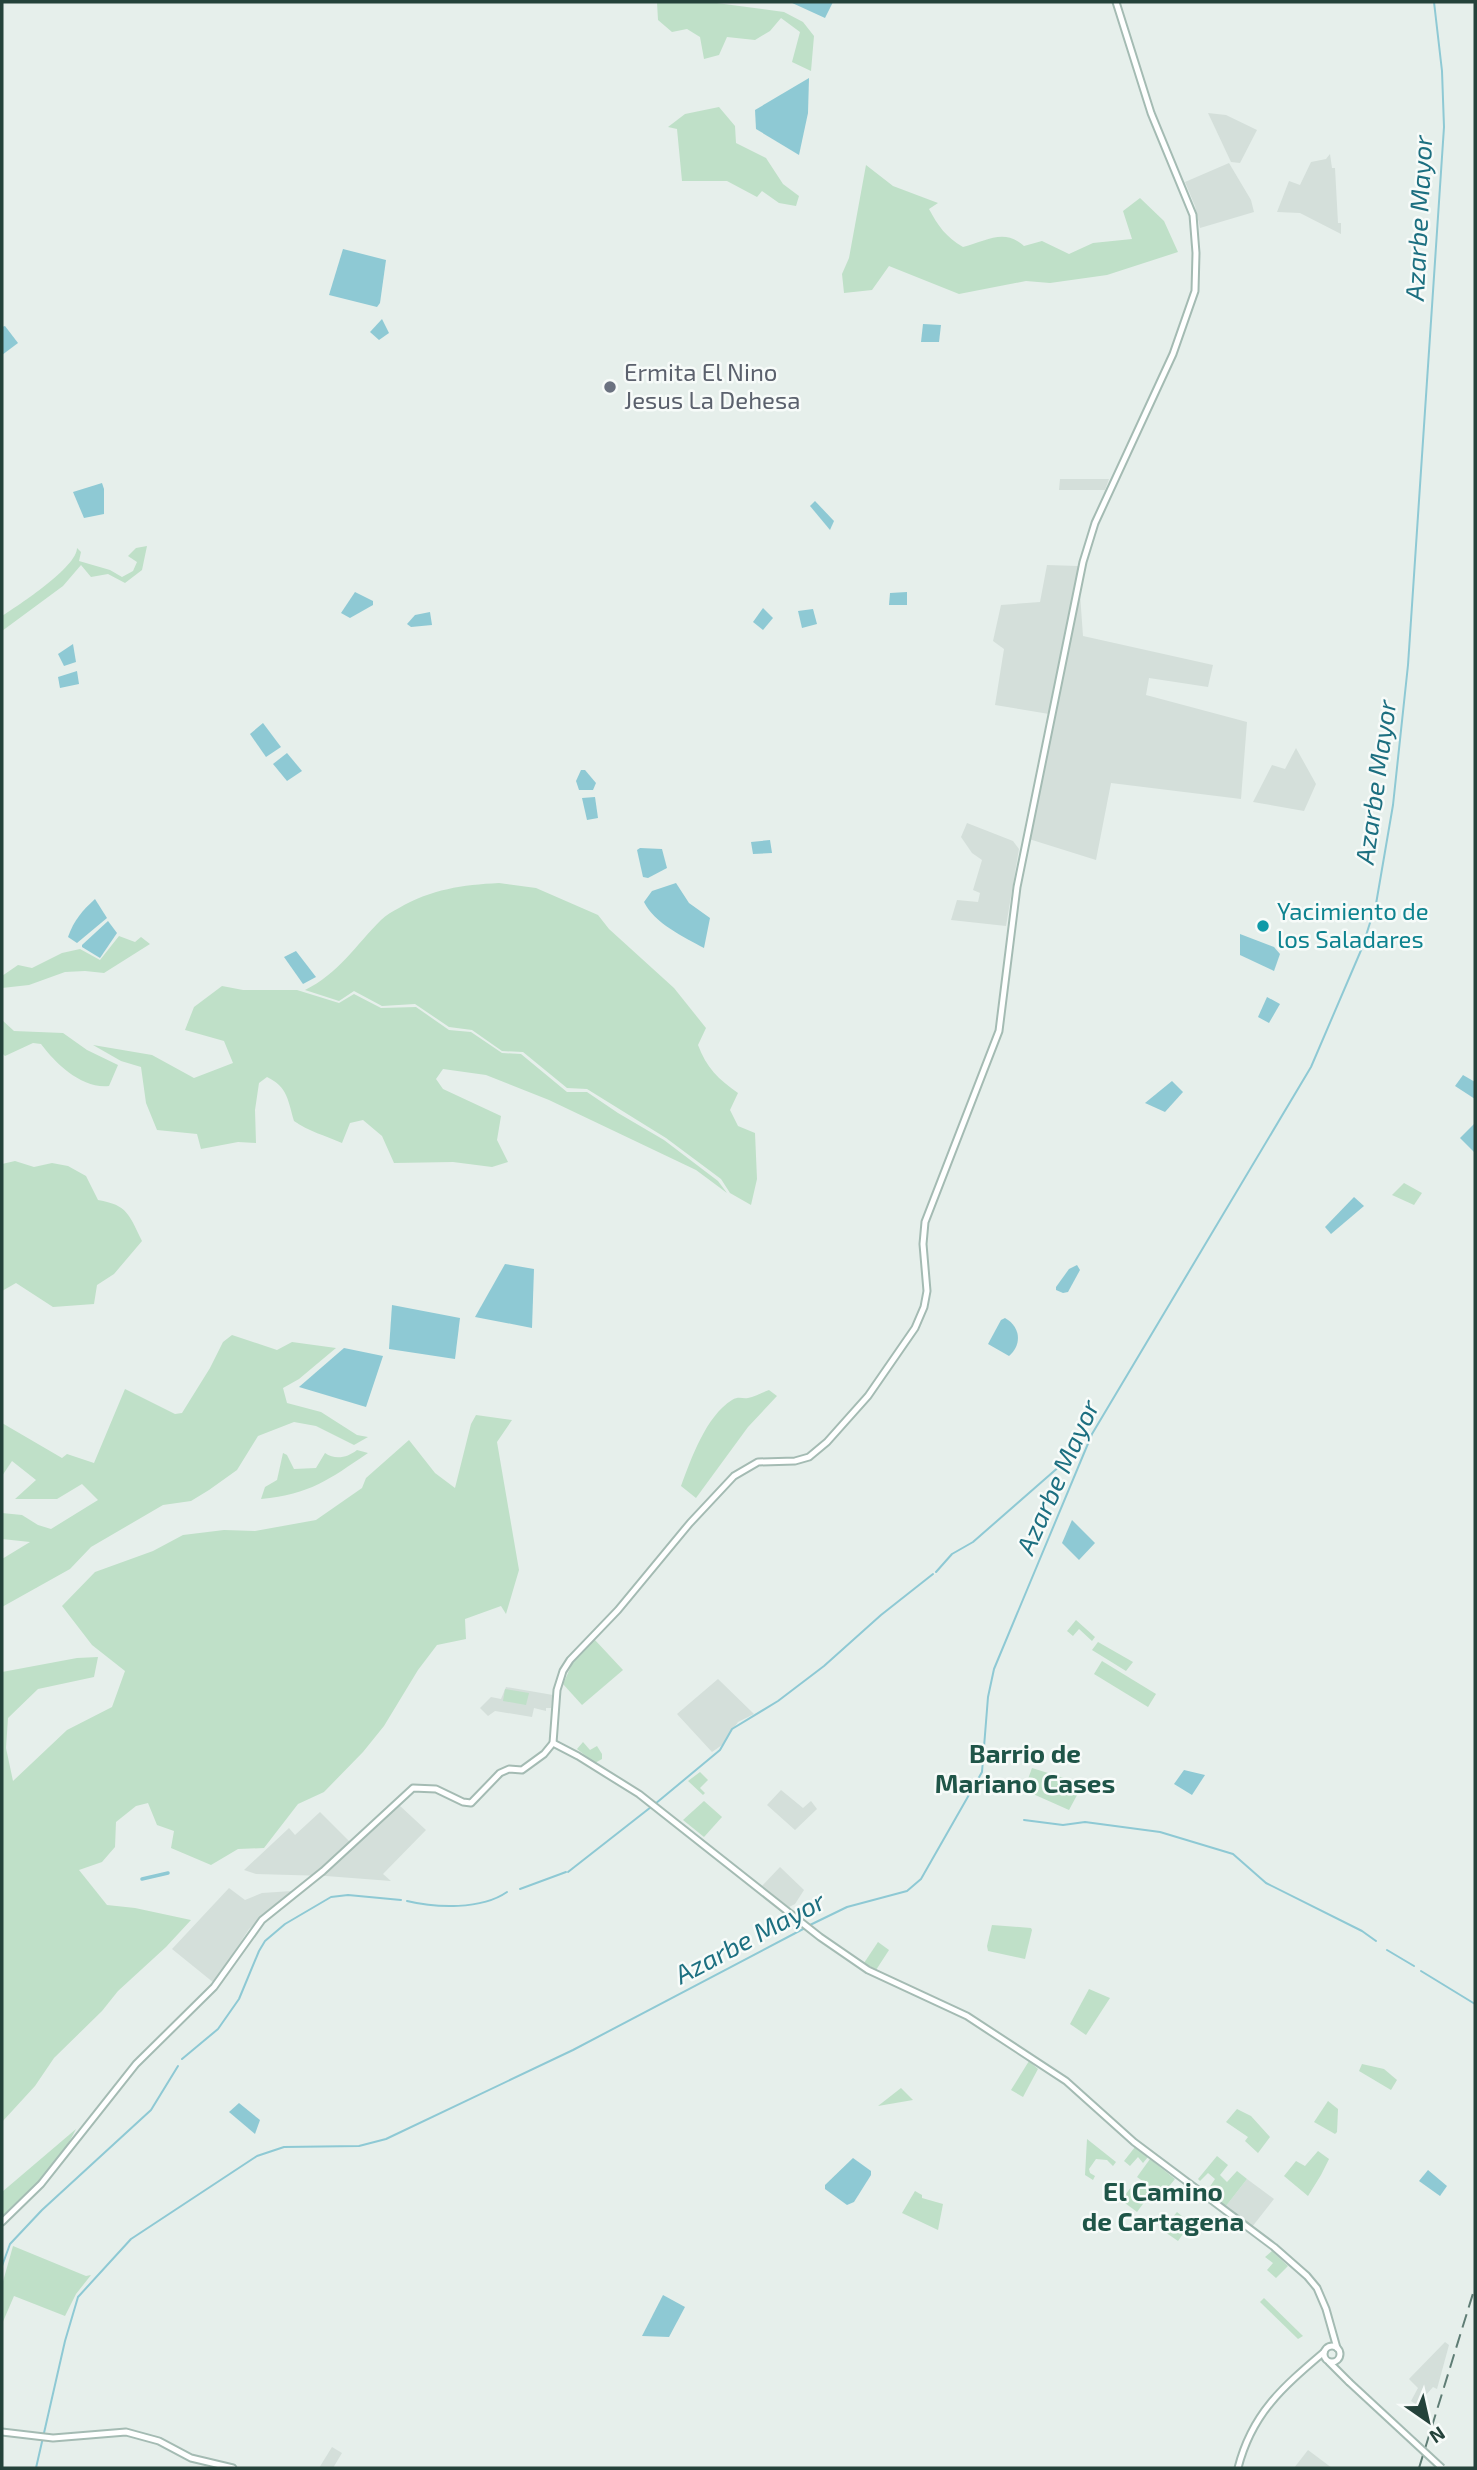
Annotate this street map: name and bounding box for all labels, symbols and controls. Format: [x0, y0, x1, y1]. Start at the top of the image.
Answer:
water label: Azarbe Mayor [1398, 134, 1438, 303]
place label: Ermita El Nino Jesus La Dehesa [624, 357, 800, 414]
marker: Ermita El Nino Jesus La Dehesa [602, 379, 618, 395]
water label: Azarbe Mayor [1347, 697, 1402, 867]
place label: Yacimiento de los Saladares [1277, 896, 1429, 953]
marker: Yacimiento de los Saladares [1255, 918, 1271, 934]
water label: Azarbe Mayor [1008, 1394, 1106, 1560]
district label: Barrio de Mariano Cases [935, 1737, 1115, 1798]
water label: Azarbe Mayor [668, 1884, 831, 1991]
district label: El Camino de Cartagena [1082, 2175, 1244, 2236]
north arrow [1393, 2386, 1463, 2456]
text: N [1426, 2422, 1450, 2449]

